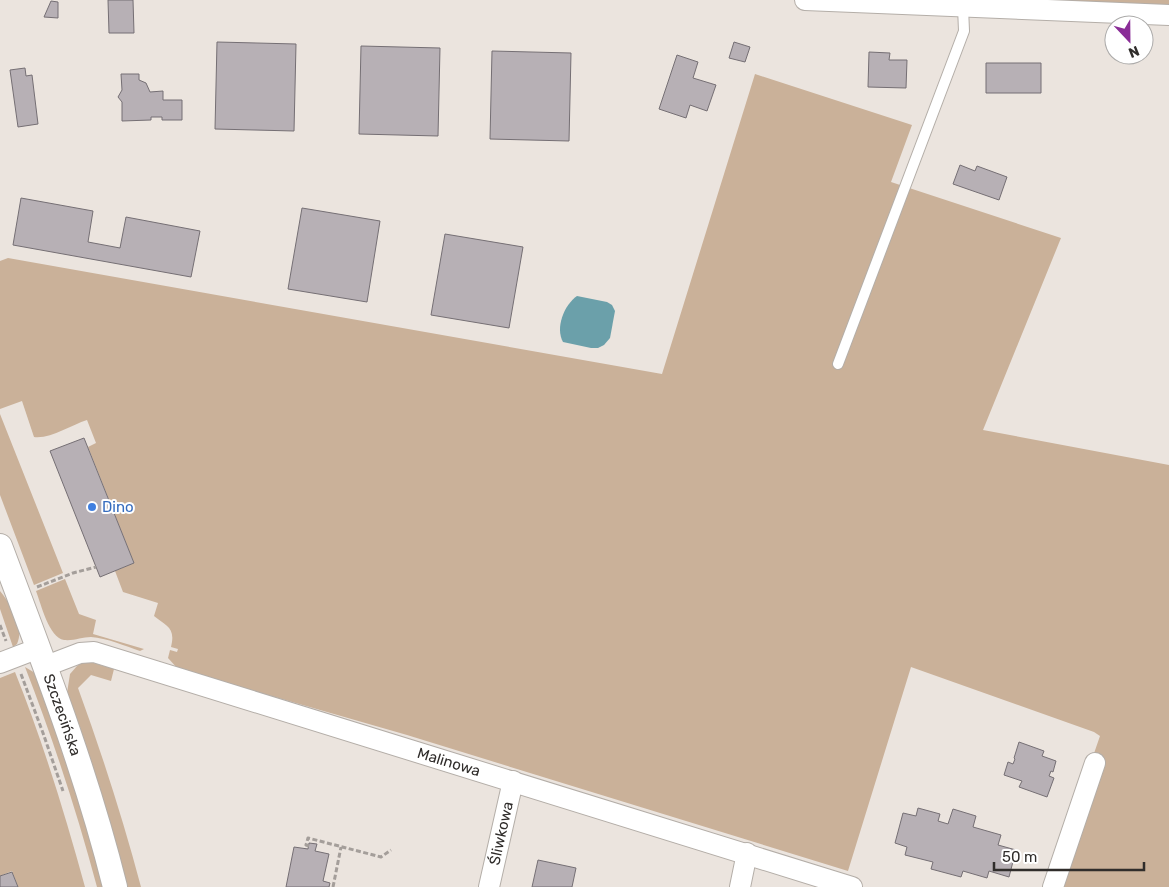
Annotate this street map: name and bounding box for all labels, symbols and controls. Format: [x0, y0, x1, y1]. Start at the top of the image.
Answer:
north arrow [1104, 15, 1154, 65]
text: N [1126, 42, 1142, 61]
place label: Dino [102, 498, 134, 516]
marker: Dino [86, 501, 98, 513]
street label: Szczecińska [40, 671, 85, 758]
street label: Malinowa [415, 744, 483, 780]
street label: Śliwkowa [485, 800, 517, 867]
scale bar [994, 840, 1144, 872]
text: 50 m [1002, 848, 1037, 866]

